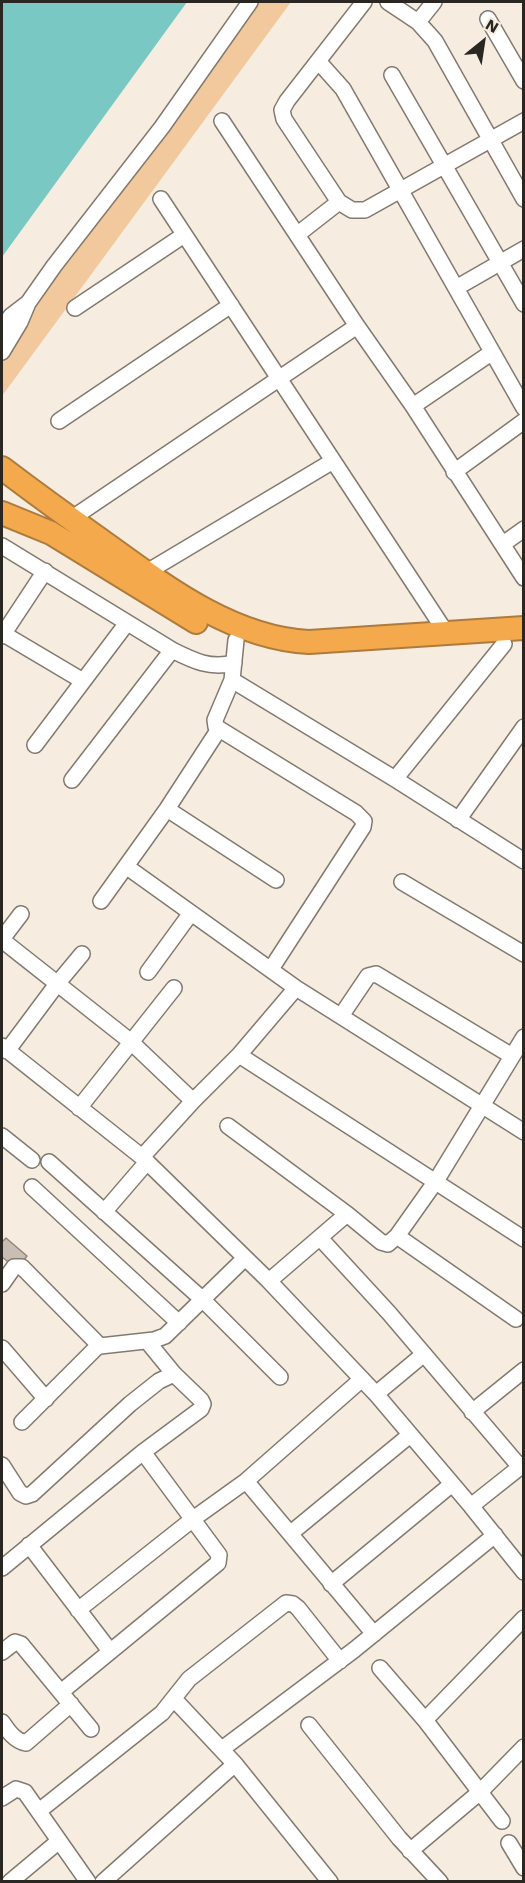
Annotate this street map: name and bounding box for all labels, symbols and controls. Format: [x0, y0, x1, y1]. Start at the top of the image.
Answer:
north arrow [453, 12, 513, 72]
text: N [482, 15, 502, 37]

